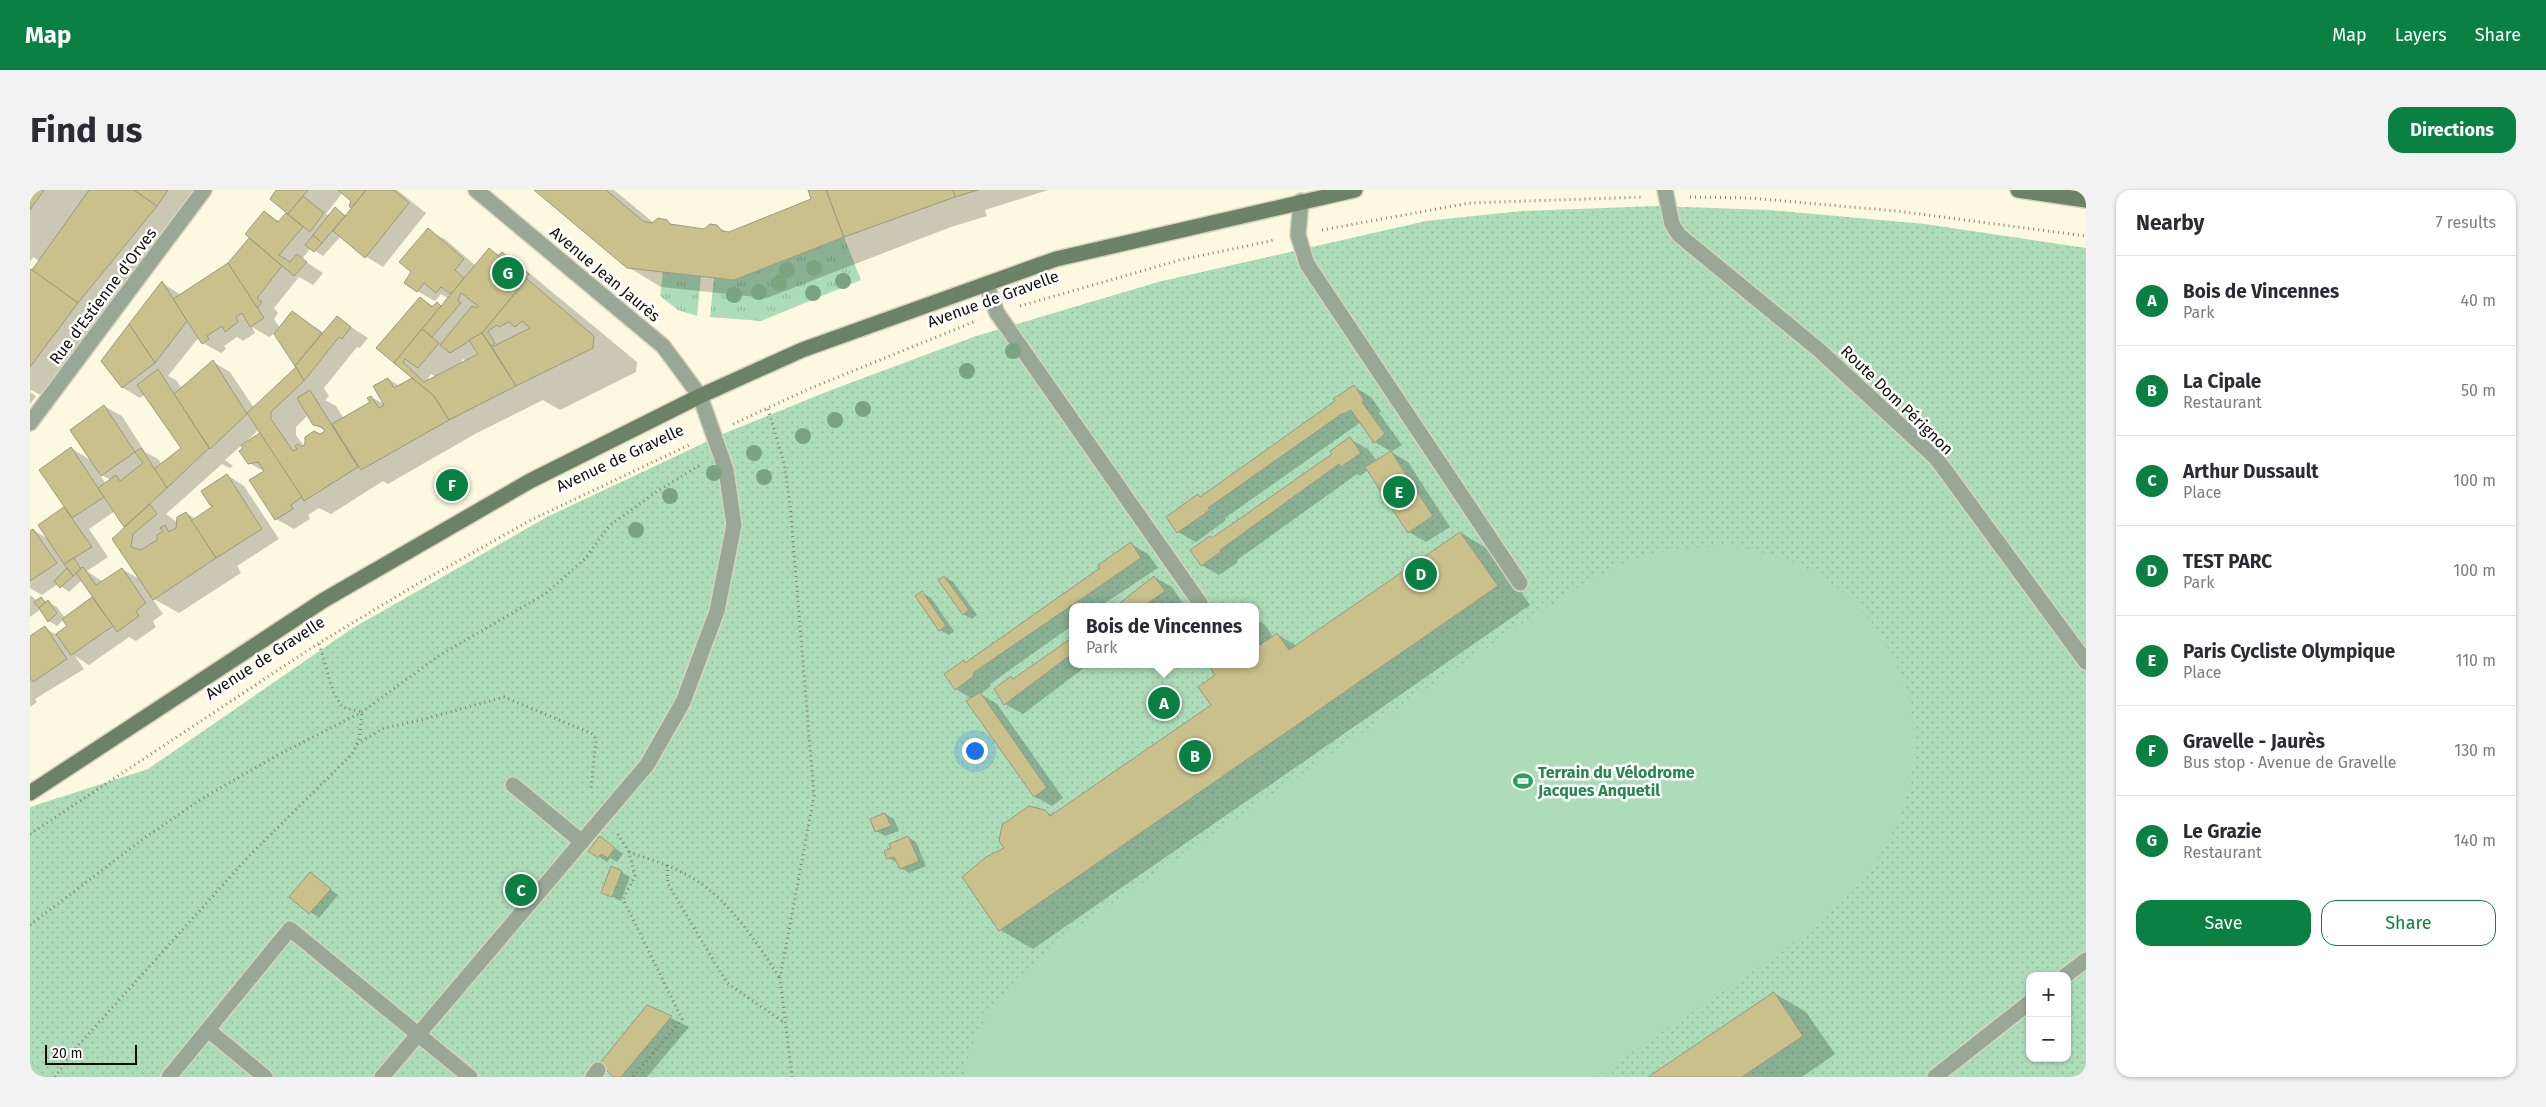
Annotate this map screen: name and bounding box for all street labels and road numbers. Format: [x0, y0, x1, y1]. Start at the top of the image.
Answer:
street label: Avenue Jean Jaurès [546, 222, 664, 326]
street label: Rue d'Estienne d'Orves [45, 224, 161, 368]
street label: Avenue de Gravelle [925, 266, 1061, 332]
street label: Route Dom Pérignon [1837, 341, 1957, 459]
street label: Avenue de Gravelle [553, 420, 687, 496]
street label: Avenue de Gravelle [202, 612, 328, 704]

